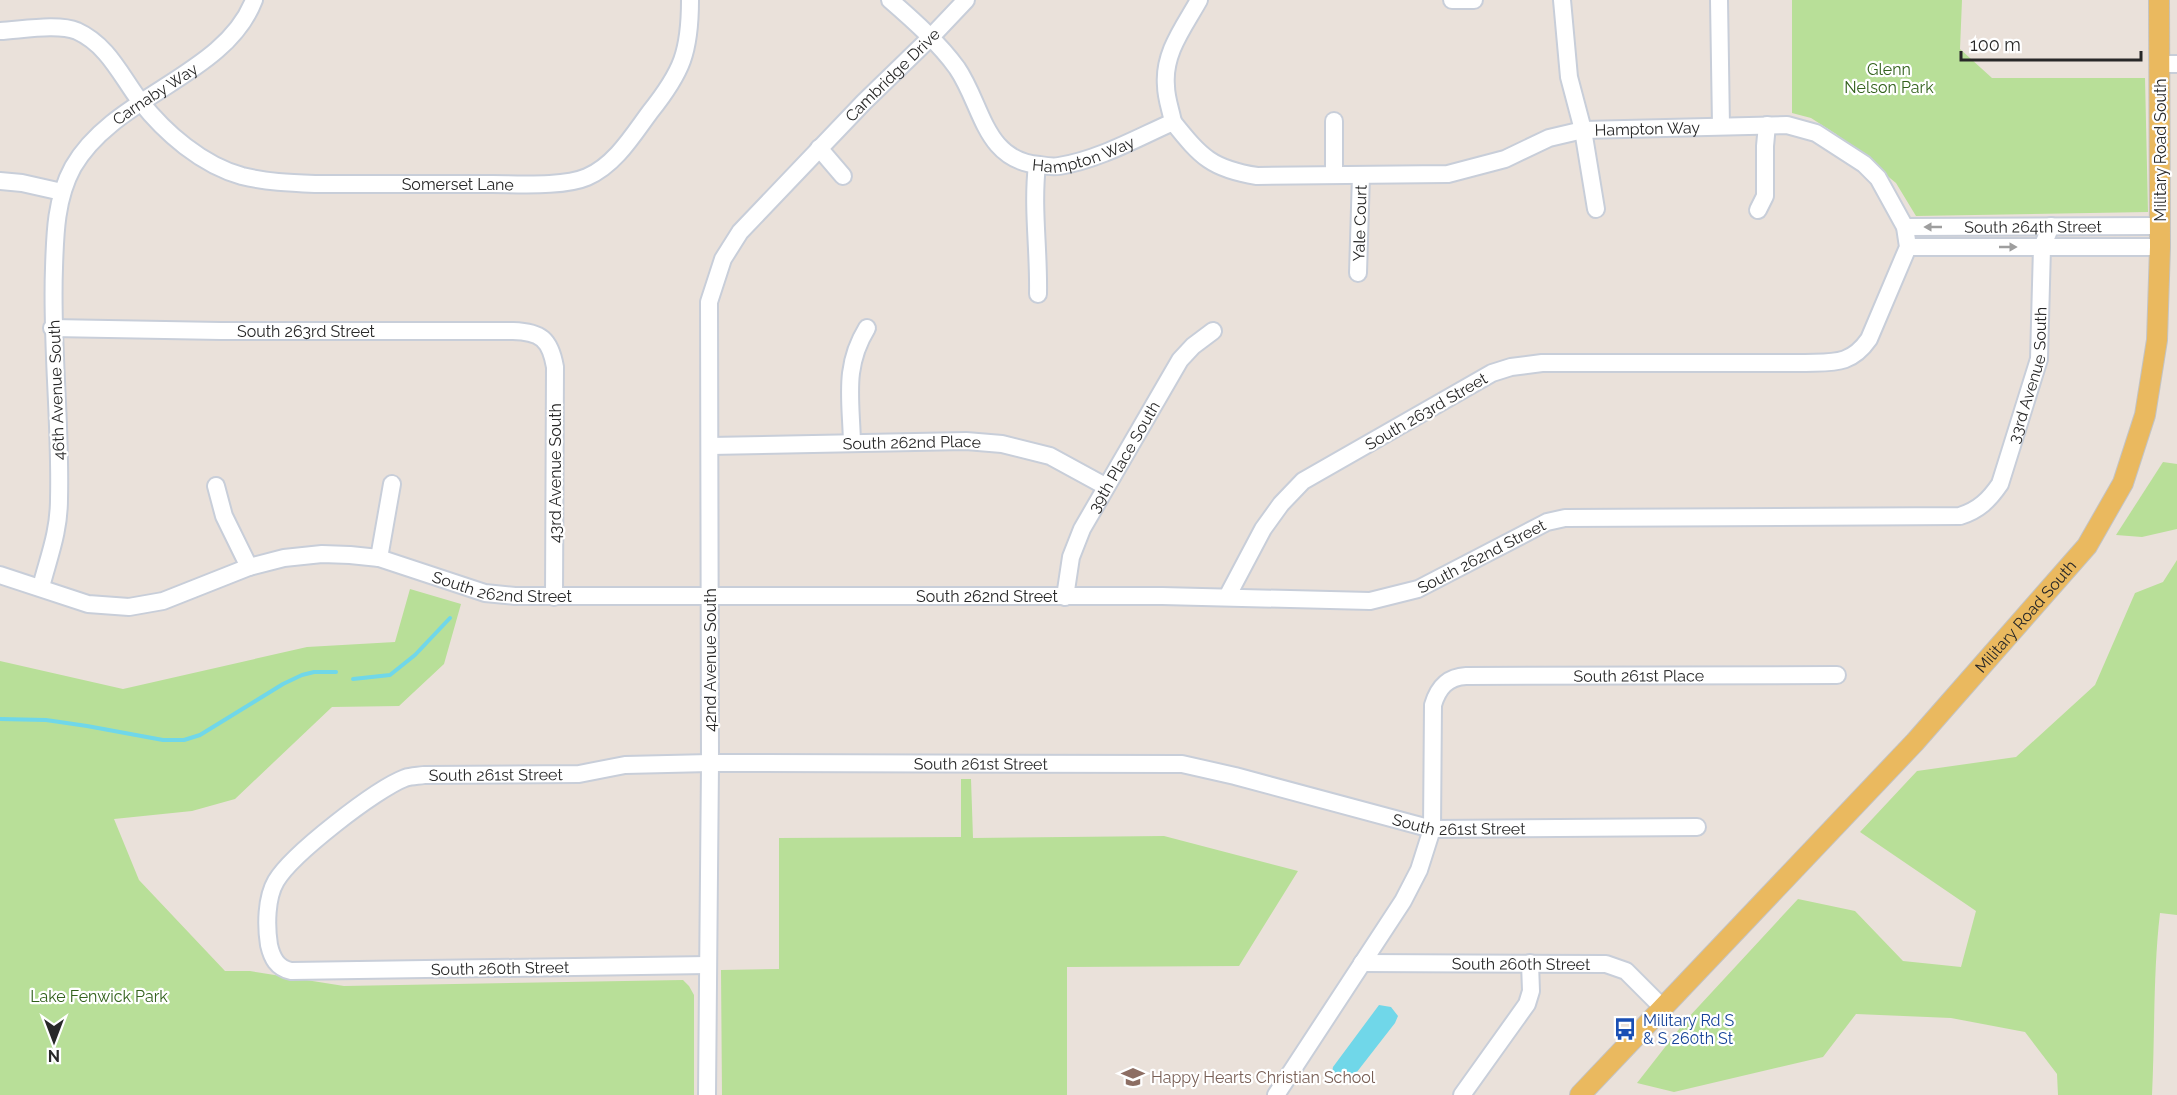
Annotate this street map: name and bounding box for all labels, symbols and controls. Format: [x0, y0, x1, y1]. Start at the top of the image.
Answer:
scale bar [1961, 24, 2141, 62]
street label: Cambridge Drive [841, 25, 944, 126]
text: 100 m [1970, 34, 2021, 55]
street label: Carnaby Way [109, 59, 202, 129]
park label: Glenn Nelson Park [1844, 60, 1934, 97]
street label: Military Road South [2151, 78, 2170, 222]
street label: Hampton Way [1594, 118, 1701, 140]
street label: Hampton Way [1031, 132, 1138, 177]
street label: Somerset Lane [402, 175, 514, 194]
street label: Yale Court [1349, 184, 1371, 262]
street label: South 264th Street [1964, 217, 2102, 237]
one-way arrow [1924, 222, 1943, 232]
one-way arrow [1999, 242, 2018, 252]
street label: 33rd Avenue South [2004, 307, 2050, 446]
street label: 46th Avenue South [45, 320, 68, 460]
street label: South 263rd Street [237, 322, 376, 341]
street label: South 263rd Street [1362, 368, 1491, 454]
street label: 39th Place South [1085, 398, 1164, 516]
street label: 43rd Avenue South [546, 403, 565, 543]
street label: South 262nd Place [843, 432, 982, 453]
street label: South 262nd Street [1414, 515, 1549, 598]
street label: Military Road South [1971, 556, 2080, 677]
street label: South 262nd Street [430, 567, 572, 606]
street label: South 262nd Street [916, 587, 1058, 606]
street label: 42nd Avenue South [701, 588, 720, 732]
street label: South 261st Place [1573, 666, 1704, 686]
street label: South 261st Street [914, 754, 1048, 774]
street label: South 261st Street [429, 765, 563, 785]
street label: South 261st Street [1390, 810, 1526, 839]
street label: South 260th Street [1452, 954, 1591, 974]
street label: South 260th Street [431, 958, 570, 979]
park label: Lake Fenwick Park [30, 987, 168, 1006]
north arrow [24, 1011, 84, 1071]
place label: Military Rd S & S 260th St [1643, 1011, 1735, 1048]
bus stop icon: Military Rd S & S 260th St [1612, 1016, 1638, 1042]
text: N [48, 1046, 60, 1065]
school or university icon: Happy Hearts Christian School [1120, 1064, 1146, 1090]
place label: Happy Hearts Christian School [1151, 1068, 1376, 1087]

